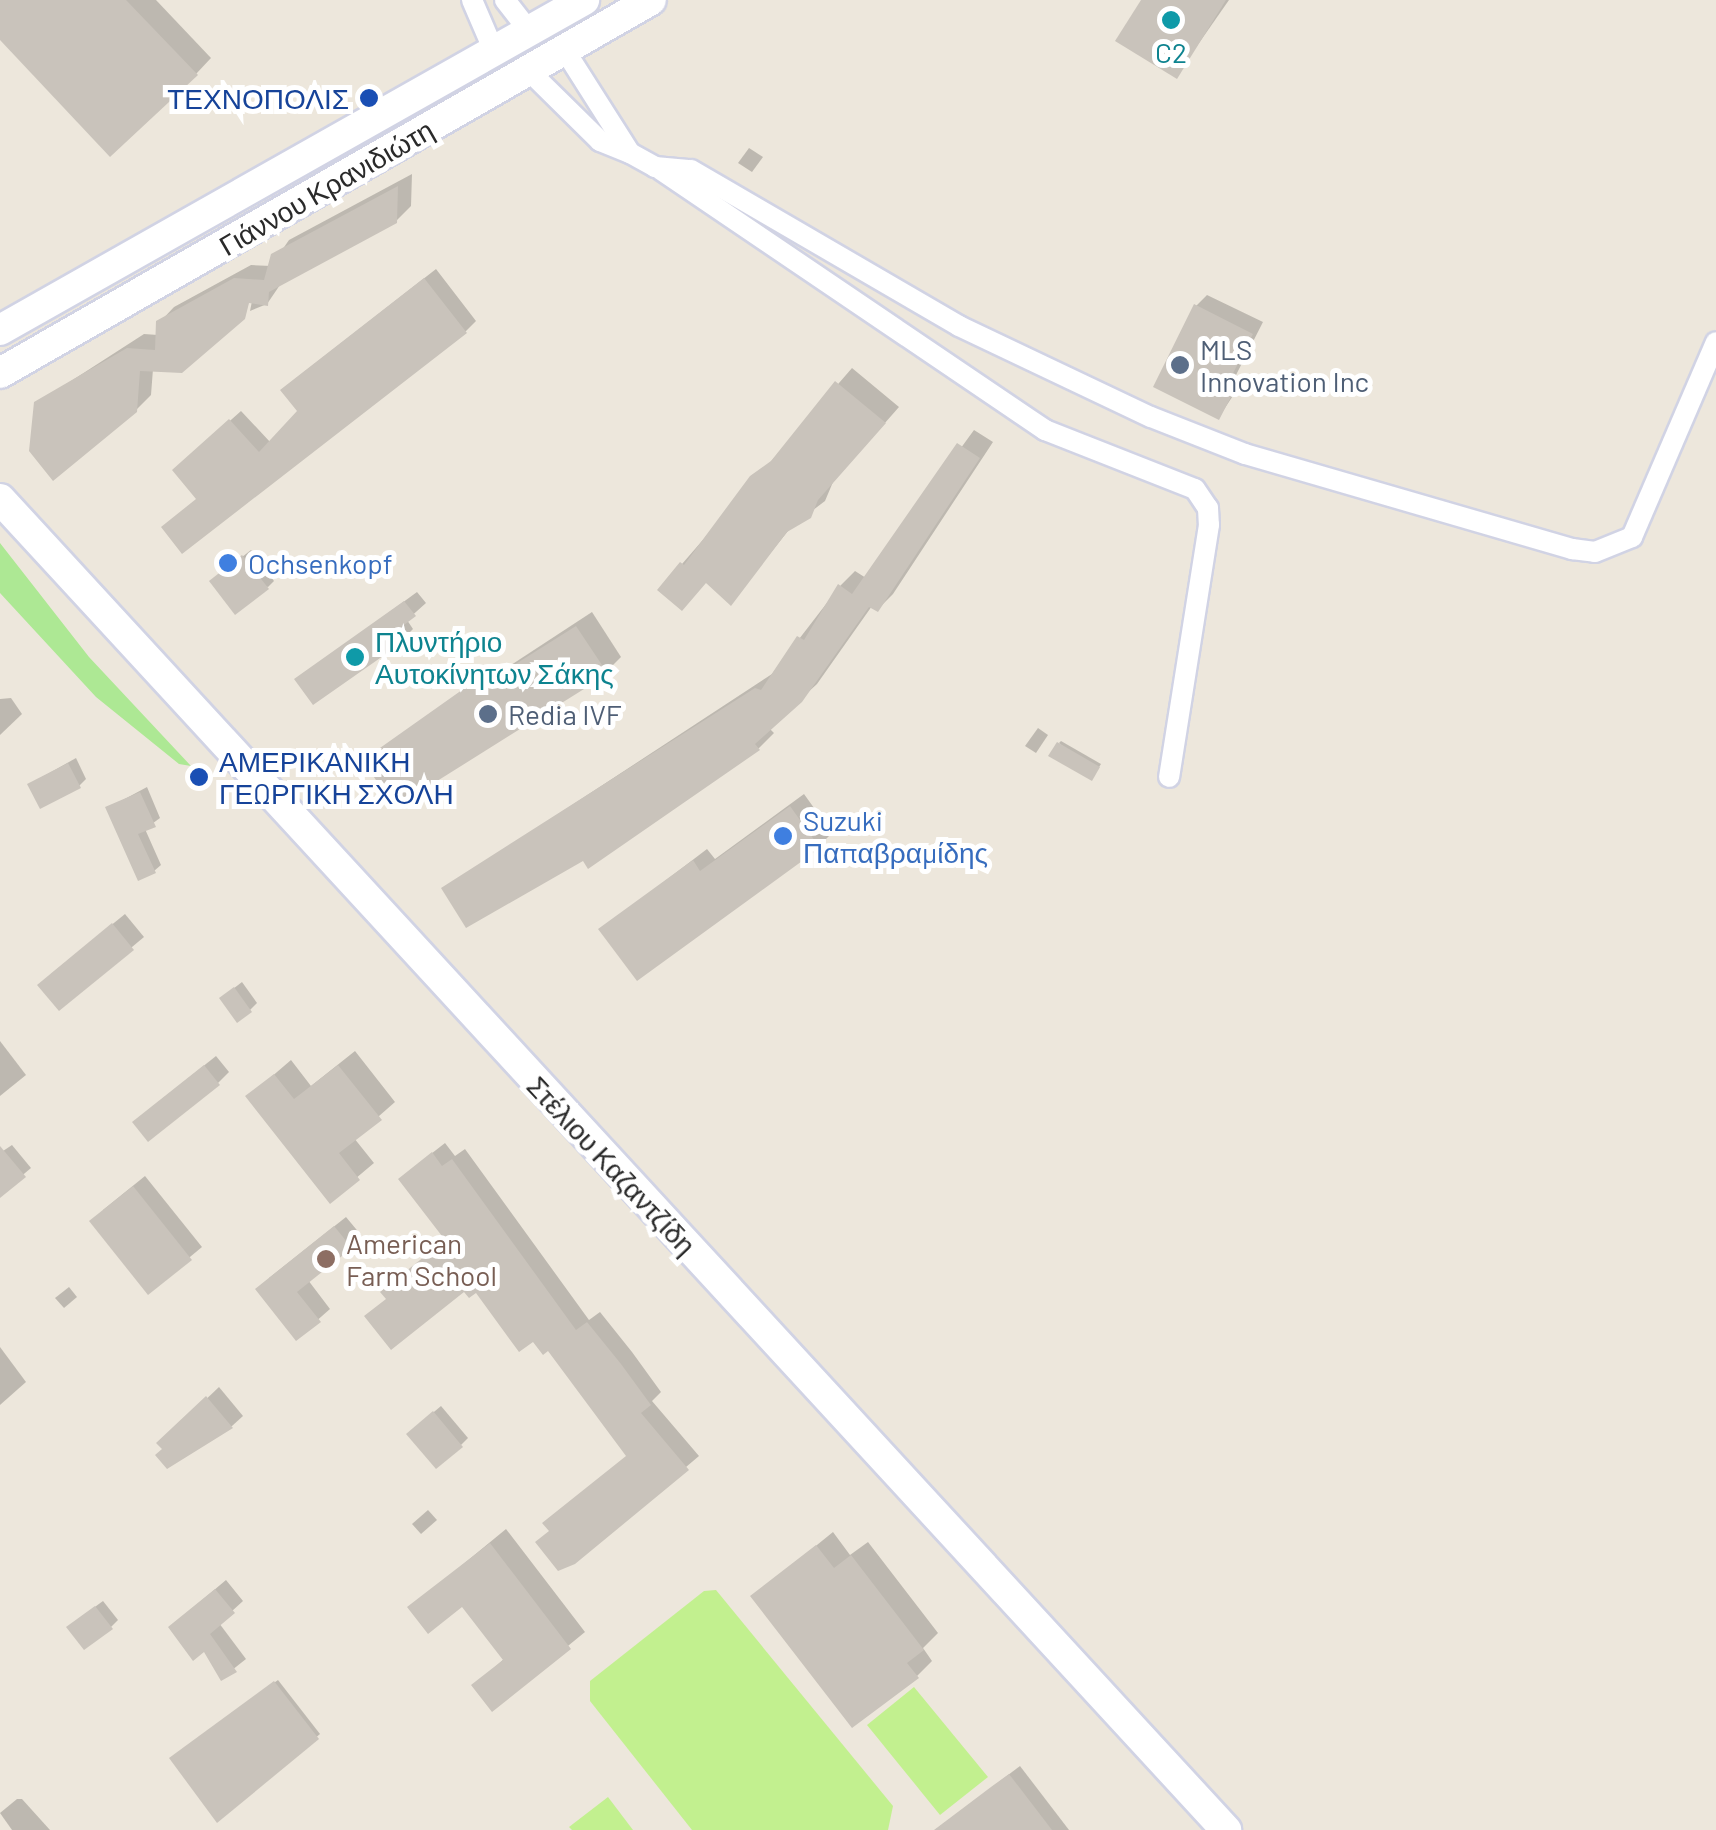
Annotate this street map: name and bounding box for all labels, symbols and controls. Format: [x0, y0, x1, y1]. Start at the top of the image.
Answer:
marker: C2 [1160, 9, 1182, 31]
place label: C2 [1155, 35, 1187, 69]
place label: ΤΕΧΝΟΠΟΛΙΣ [167, 81, 349, 115]
marker: ΤΕΧΝΟΠΟΛΙΣ [358, 87, 380, 109]
street label: Γιάννου Κρανιδιώτη [213, 112, 439, 262]
place label: MLS Innovation Inc [1200, 332, 1369, 398]
marker: MLS Innovation Inc [1169, 354, 1191, 376]
place label: Ochsenkopf [248, 546, 393, 580]
marker: Ochsenkopf [217, 552, 239, 574]
place label: Πλυντήριο Αυτοκίνητων Σάκης [375, 624, 614, 690]
marker: Πλυντήριο Αυτοκίνητων Σάκης [344, 646, 366, 668]
place label: Redia IVF [508, 697, 622, 731]
marker: Redia IVF [477, 703, 499, 725]
place label: ΑΜΕΡΙΚΑΝΙΚΗ ΓΕΩΡΓΙΚΗ ΣΧΟΛΗ [219, 744, 454, 810]
marker: ΑΜΕΡΙΚΑΝΙΚΗ ΓΕΩΡΓΙΚΗ ΣΧΟΛΗ [188, 766, 210, 788]
place label: Suzuki Παπαβραμίδης [803, 803, 988, 869]
marker: Suzuki Παπαβραμίδης [772, 825, 794, 847]
street label: Στέλιου Καζαντζίδη [521, 1069, 703, 1261]
place label: American Farm School [346, 1226, 497, 1292]
marker: American Farm School [315, 1248, 337, 1270]

